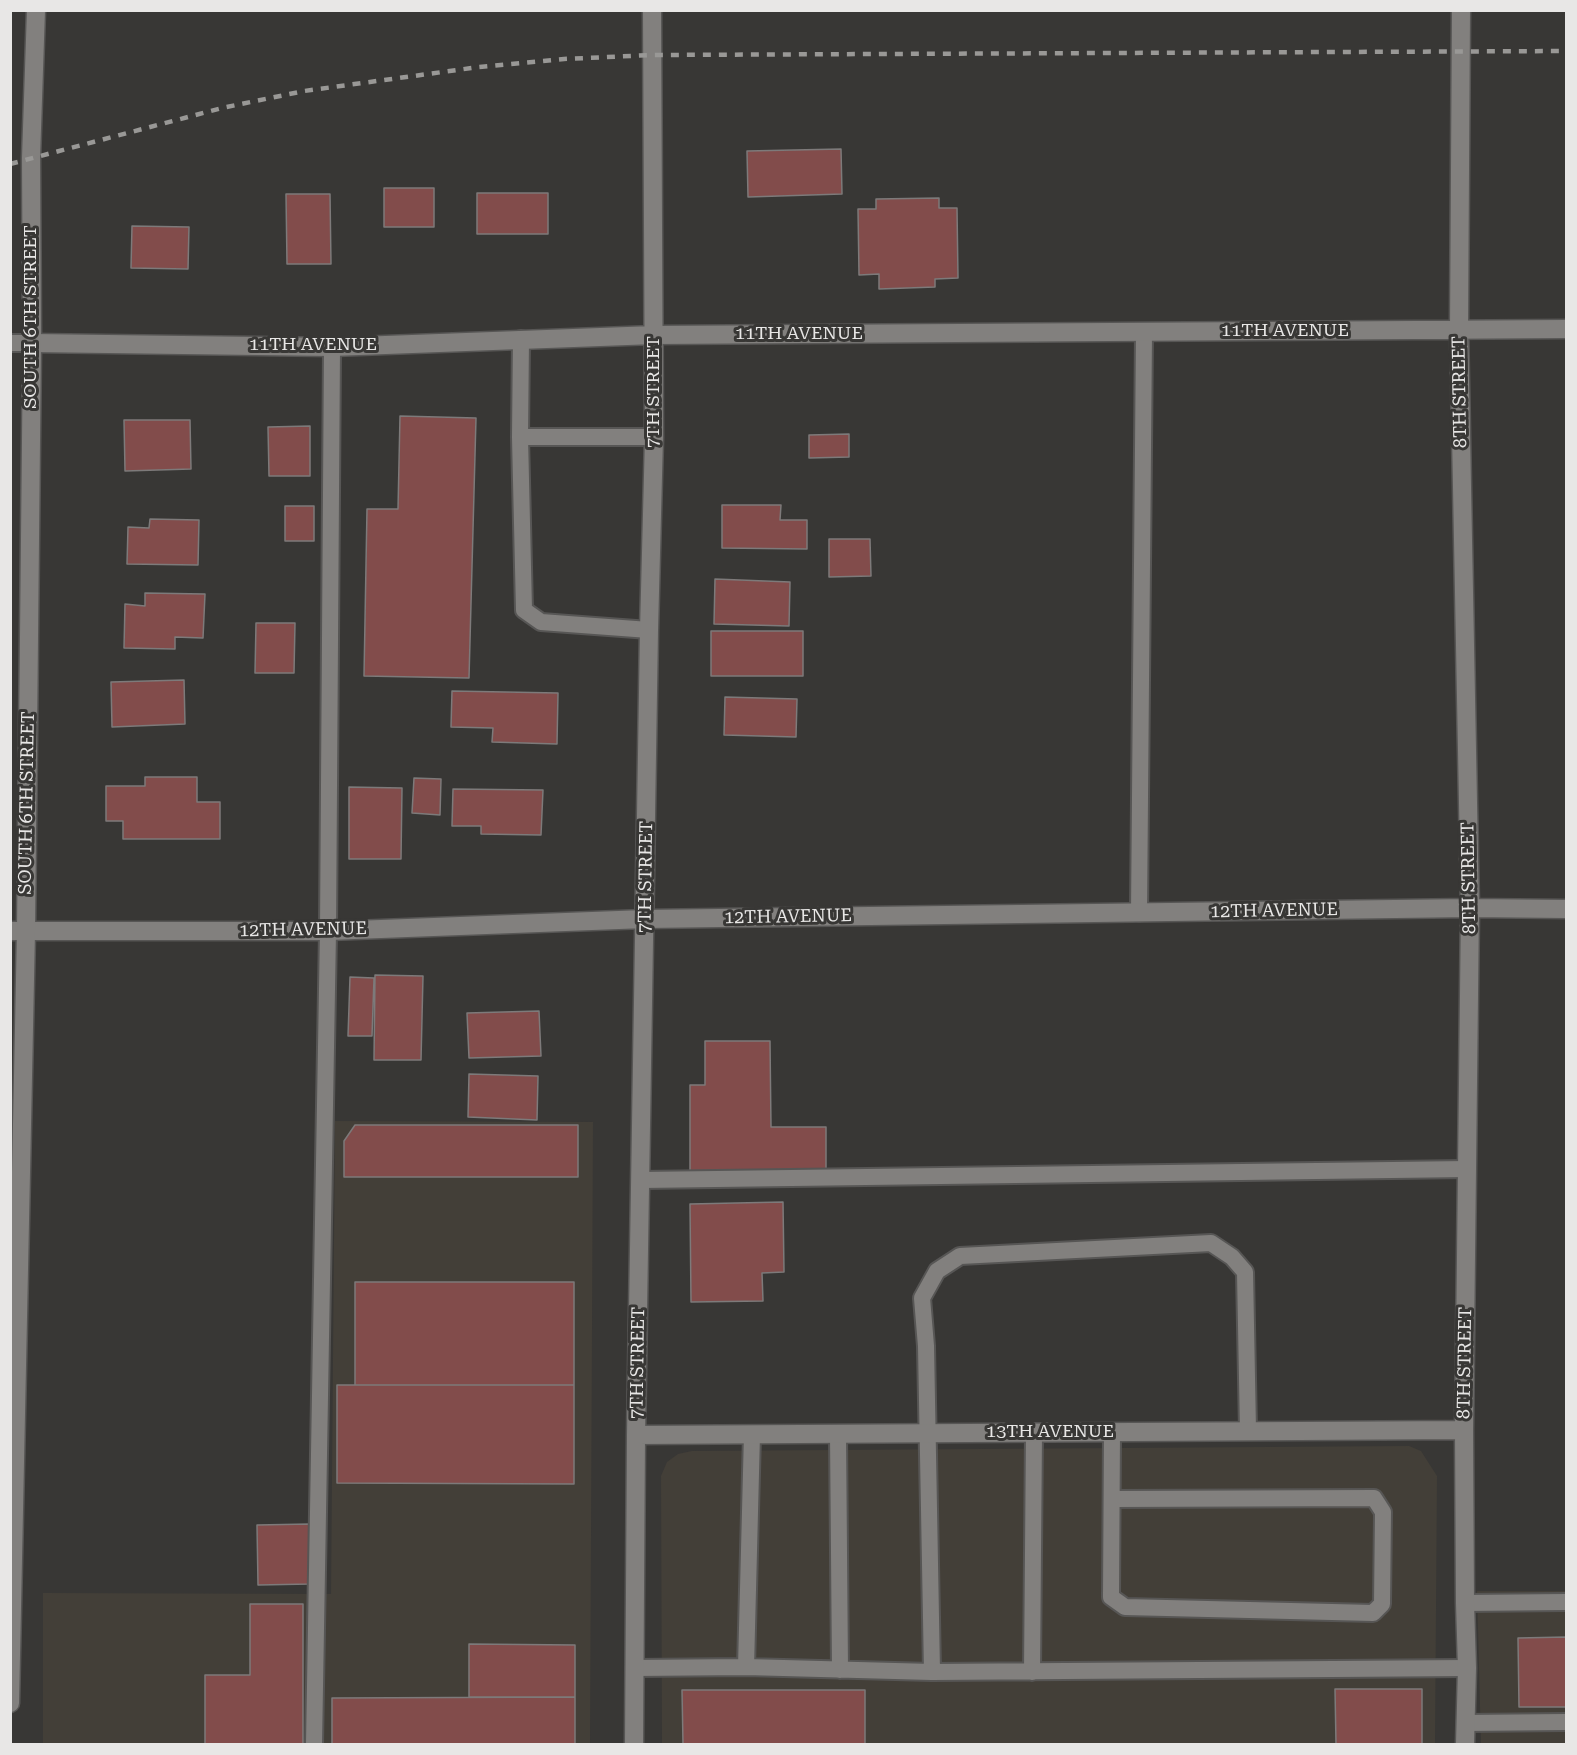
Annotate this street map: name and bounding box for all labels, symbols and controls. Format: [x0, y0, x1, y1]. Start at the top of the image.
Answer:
street label: SOUTH 6TH STREET [20, 225, 42, 409]
street label: 11TH AVENUE [1221, 320, 1349, 342]
street label: 11TH AVENUE [735, 323, 863, 345]
street label: 11TH AVENUE [249, 334, 377, 356]
street label: 7TH STREET [643, 336, 665, 448]
street label: 8TH STREET [1448, 336, 1472, 448]
street label: SOUTH 6TH STREET [15, 711, 39, 895]
street label: 7TH STREET [634, 821, 658, 933]
street label: 8TH STREET [1457, 822, 1481, 934]
street label: 12TH AVENUE [1210, 899, 1338, 923]
street label: 12TH AVENUE [724, 905, 852, 929]
street label: 12TH AVENUE [239, 918, 367, 942]
street label: 7TH STREET [626, 1307, 650, 1419]
street label: 8TH STREET [1453, 1307, 1477, 1419]
street label: 13TH AVENUE [986, 1421, 1114, 1443]

